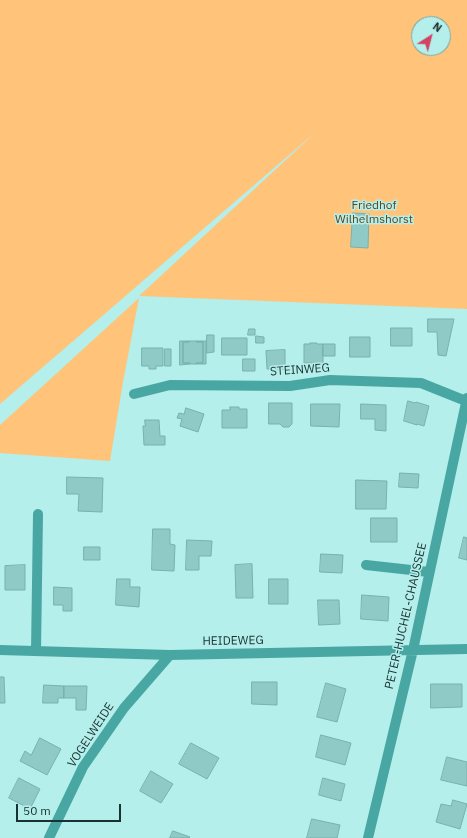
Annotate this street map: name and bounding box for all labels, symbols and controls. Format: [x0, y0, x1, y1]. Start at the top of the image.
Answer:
north arrow [411, 16, 451, 56]
text: N [430, 19, 445, 35]
park label: Friedhof Wilhelmshorst [335, 199, 413, 227]
street label: STEINWEG [270, 361, 330, 379]
street label: PETER-HUCHEL-CHAUSSEE [382, 541, 430, 691]
street label: HEIDEWEG [202, 633, 264, 649]
street label: VOGELWEIDE [65, 700, 117, 770]
scale bar [18, 796, 123, 822]
text: 50 m [23, 803, 51, 818]

